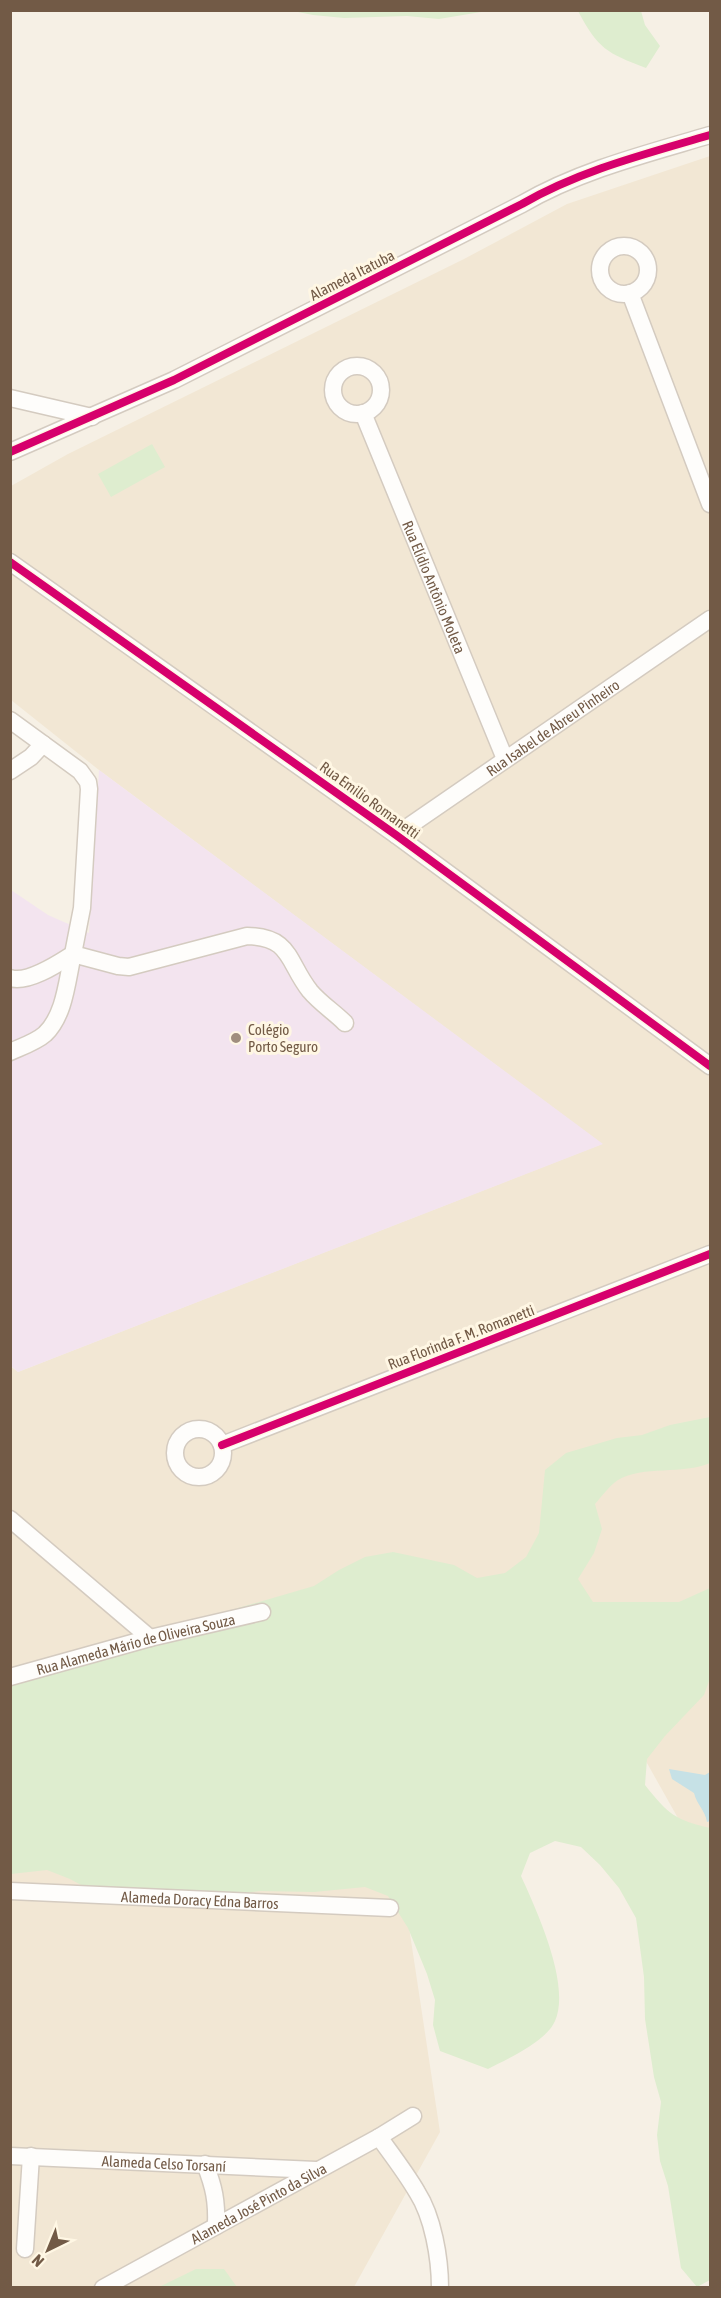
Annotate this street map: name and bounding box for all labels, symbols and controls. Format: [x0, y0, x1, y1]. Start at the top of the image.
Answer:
street label: Alameda Itatuba [307, 246, 397, 304]
street label: Rua Elídio Antônio Moleta [400, 518, 469, 656]
street label: Rua Isabel de Abreu Pinheiro [483, 676, 622, 779]
street label: Rua Emilio Romanetti [317, 758, 423, 842]
place label: Colégio Porto Seguro [248, 1021, 318, 1055]
marker: Colégio Porto Seguro [229, 1031, 243, 1045]
street label: Rua Florinda F. M. Romanetti [385, 1301, 537, 1373]
street label: Rua Alameda Mário de Oliveira Souza [34, 1610, 237, 1678]
street label: Alameda Doracy Edna Barros [121, 1887, 279, 1912]
street label: Alameda Celso Torsaní [101, 2152, 227, 2174]
street label: Alameda José Pinto da Silva [188, 2159, 329, 2247]
north arrow [18, 2220, 78, 2280]
text: N [28, 2251, 47, 2271]

